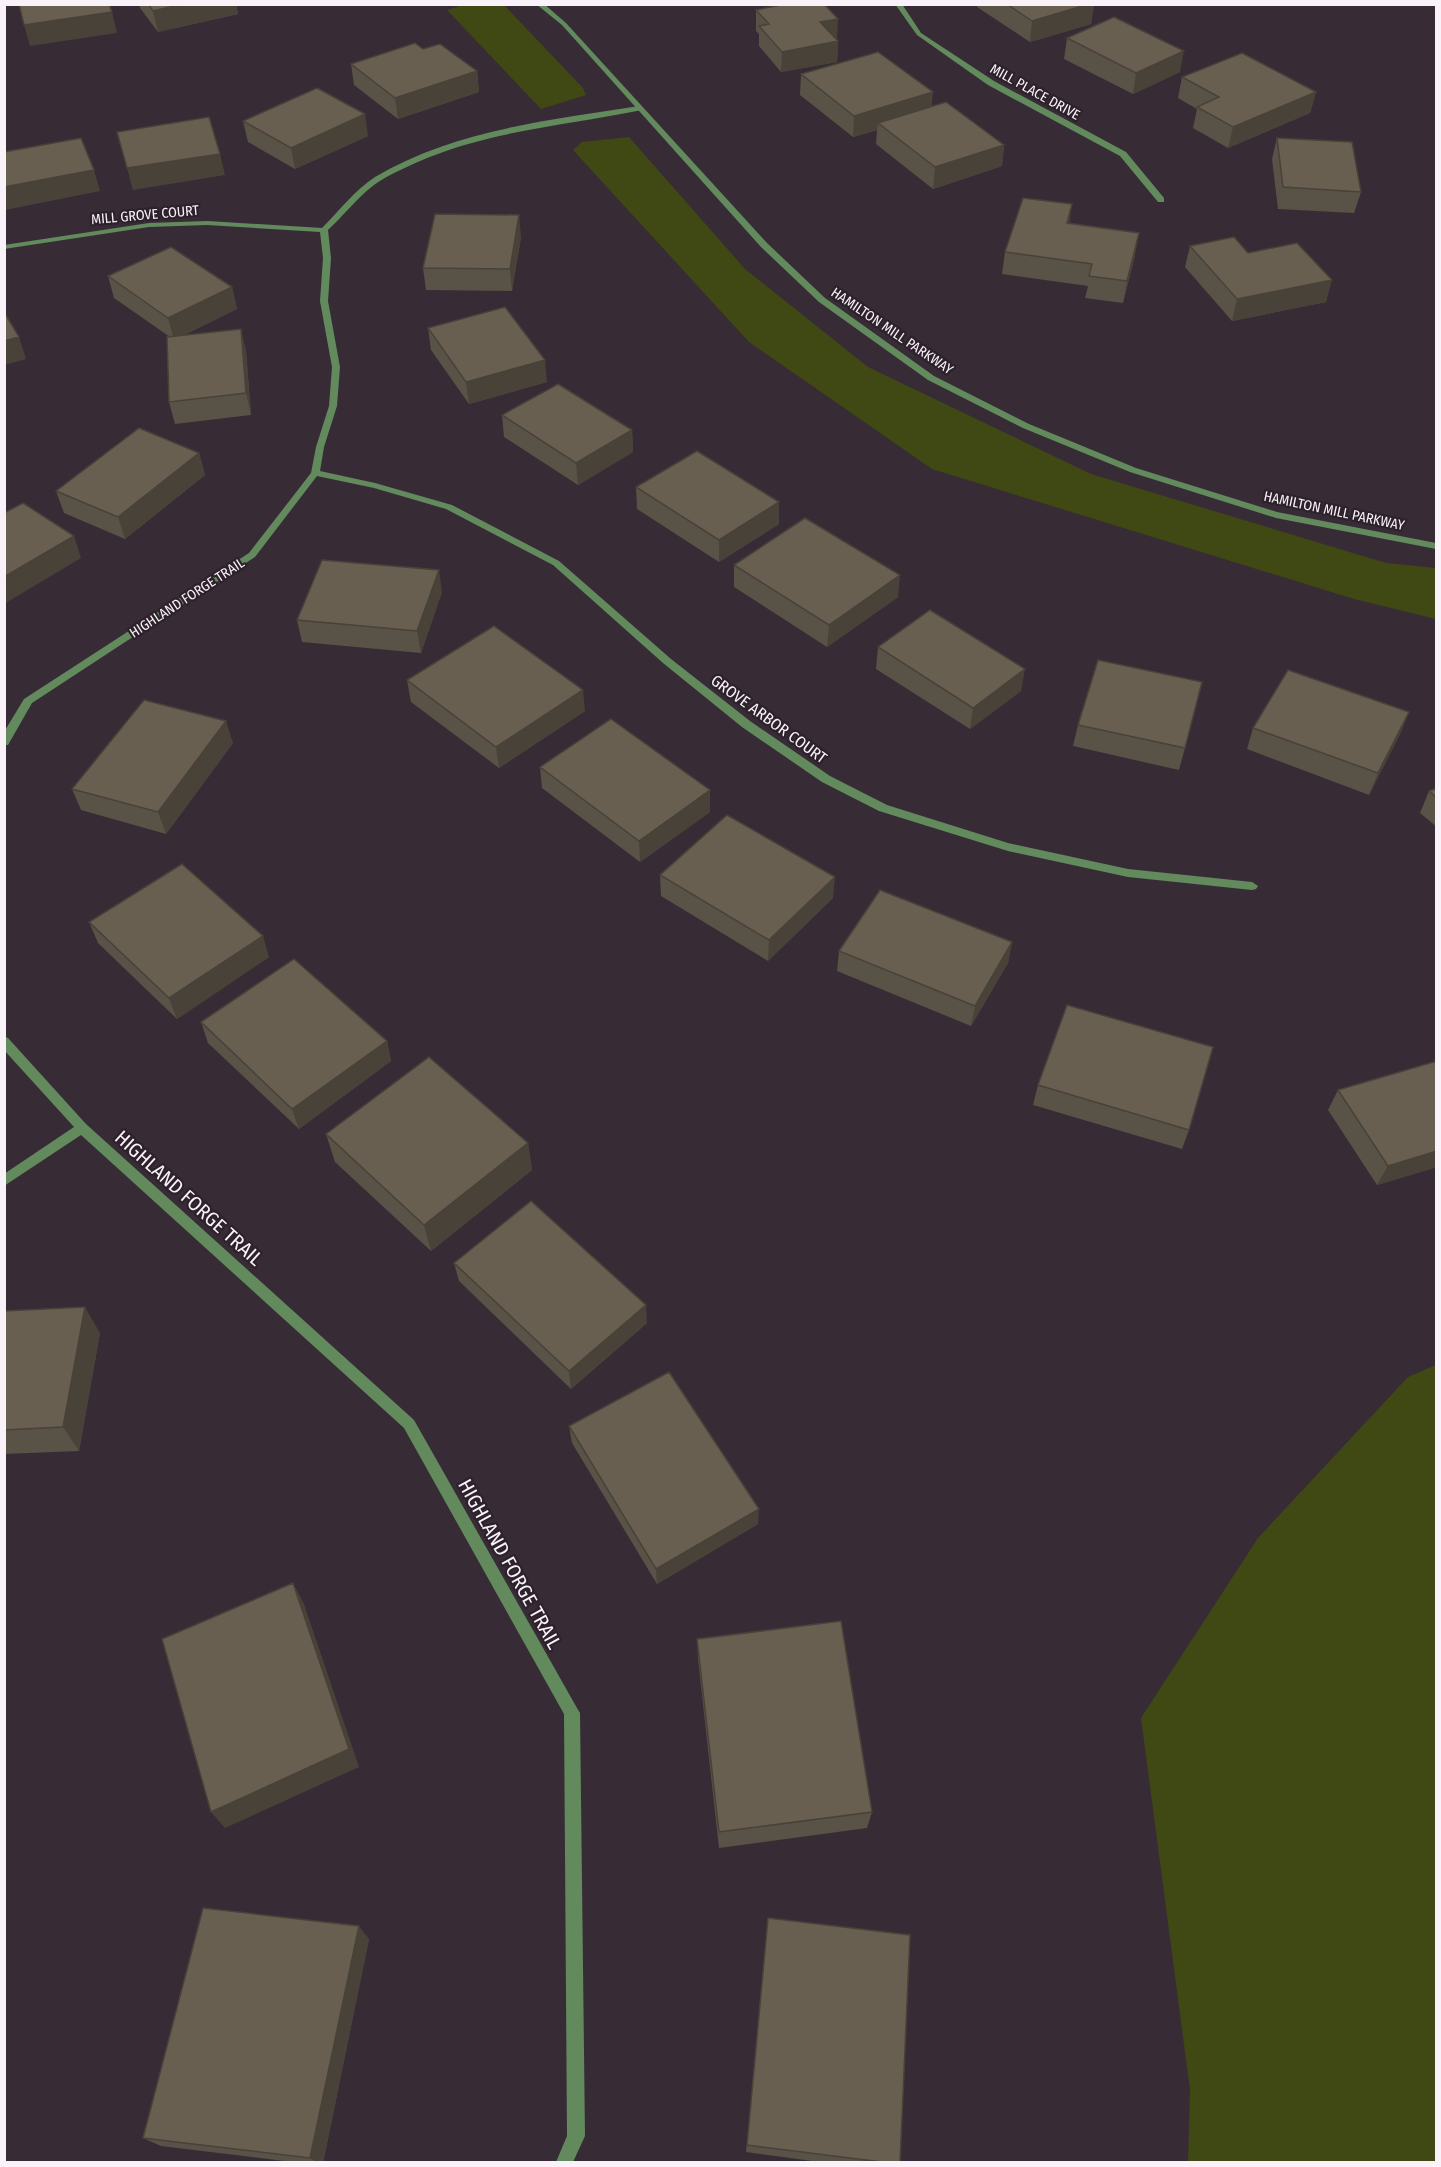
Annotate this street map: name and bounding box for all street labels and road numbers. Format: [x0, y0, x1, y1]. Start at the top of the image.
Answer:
street label: MILL PLACE DRIVE [987, 60, 1083, 124]
street label: MILL GROVE COURT [90, 202, 200, 228]
street label: HAMILTON MILL PARKWAY [828, 284, 956, 378]
street label: HAMILTON MILL PARKWAY [1262, 488, 1406, 534]
street label: HIGHLAND FORGE TRAIL [126, 554, 248, 642]
street label: GROVE ARBOR COURT [707, 671, 831, 768]
street label: HIGHLAND FORGE TRAIL [110, 1125, 268, 1271]
street label: HIGHLAND FORGE TRAIL [453, 1475, 567, 1653]

